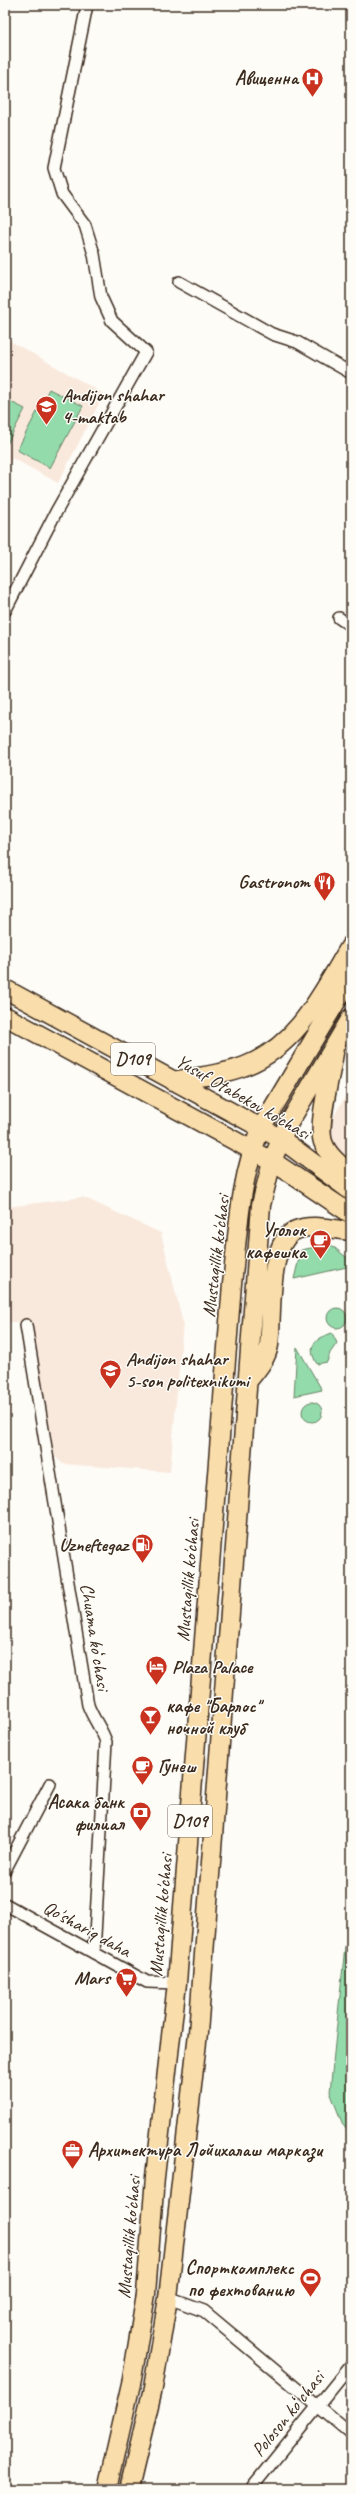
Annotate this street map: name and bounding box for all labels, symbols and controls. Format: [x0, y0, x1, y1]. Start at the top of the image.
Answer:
hospital icon: Авиценна [300, 65, 326, 98]
place label: Авиценна [235, 66, 300, 90]
place label: Andijon shahar 4-maktab [62, 383, 166, 429]
school or university icon: Andijon shahar 4-maktab [33, 393, 59, 426]
restaurant icon: Gastronom [312, 869, 338, 902]
place label: Gastronom [238, 870, 311, 894]
road number: D109 [111, 1043, 155, 1075]
street label: Yusuf Otabekov ko'chasi [172, 1049, 317, 1146]
street label: Mustaqillik ko'chasi [197, 1191, 236, 1318]
place label: Уголок кафешка [246, 1218, 308, 1264]
cafe icon: Уголок кафешка [308, 1228, 334, 1261]
place label: Andijon shahar 5-son politexnikumi [126, 1347, 251, 1393]
school or university icon: Andijon shahar 5-son politexnikumi [97, 1357, 123, 1390]
street label: Mustaqillik ko'chasi [171, 1515, 206, 1642]
fuel station icon: Uzneftegaz [130, 1532, 156, 1565]
place label: Uzneftegaz [59, 1533, 130, 1557]
street label: Chuama koʻchasi [75, 1582, 116, 1695]
hotel icon: Plaza Palace [144, 1654, 170, 1687]
place label: Plaza Palace [172, 1655, 254, 1679]
place label: кафе "Барлос" ночной клуб [166, 1694, 265, 1740]
bar icon: кафе "Барлос" ночной клуб [138, 1704, 164, 1737]
cafe icon: Гунеш [129, 1753, 155, 1786]
place label: Гунеш [158, 1754, 197, 1778]
place label: Асака банк филиал [48, 1790, 126, 1836]
bank icon: Асака банк филиал [127, 1800, 153, 1833]
road number: D109 [168, 1805, 212, 1837]
street label: Mustaqillik ko'chasi [144, 1850, 179, 1977]
street label: Qo'shariq daha [39, 1895, 136, 1964]
supermarket icon: Mars [113, 1965, 139, 1998]
place label: Mars [74, 1966, 112, 1990]
office icon: Архитектура Лойихалаш маркази [59, 2137, 85, 2170]
place label: Архитектура Лойихалаш маркази [88, 2138, 324, 2163]
street label: Mustaqillik ko'chasi [112, 2172, 147, 2299]
place label: Спорткомплекс по фехтованию [185, 2256, 296, 2302]
sports icon: Спорткомплекс по фехтованию [297, 2266, 323, 2299]
street label: Poloson koʻchasi [246, 2365, 331, 2462]

